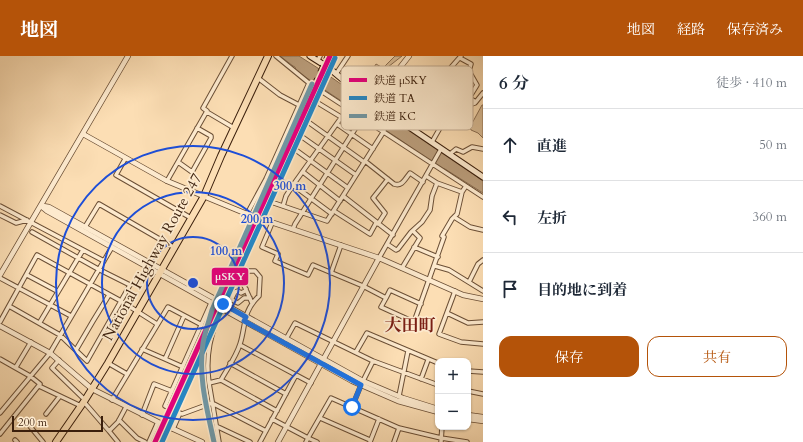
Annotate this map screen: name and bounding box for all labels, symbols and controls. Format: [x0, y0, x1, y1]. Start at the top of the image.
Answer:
text: 地図 [20, 17, 58, 43]
text: 地図 [627, 20, 655, 39]
text: 経路 [677, 20, 705, 39]
text: 保存済み [727, 20, 783, 39]
legend [341, 66, 473, 130]
text: 6 分 [499, 72, 529, 95]
text: 鉄道 μSKY [374, 73, 428, 88]
text: 徒歩 · 410 m [716, 74, 787, 92]
text: 鉄道 TA [374, 91, 415, 106]
text: 鉄道 KC [374, 109, 416, 124]
icon: ahead [499, 134, 521, 156]
text: 直進 [537, 136, 567, 156]
text: 50 m [759, 136, 787, 154]
street label: National Highway Route 247 [98, 169, 207, 344]
text: 300 m [274, 178, 307, 194]
icon: left [499, 206, 521, 228]
text: 左折 [537, 208, 567, 228]
text: 360 m [753, 208, 787, 226]
text: 200 m [241, 211, 274, 227]
text: 100 m [210, 243, 243, 259]
line badge: μSKY [211, 267, 249, 286]
text: μSKY [215, 269, 245, 284]
centre of rings [186, 276, 200, 290]
icon: arrive [499, 278, 521, 300]
text: 目的地に到着 [537, 280, 627, 300]
route end [214, 295, 232, 313]
district label: 大田町 [385, 314, 436, 337]
button: 保存 [499, 336, 639, 377]
button: 共有 [647, 336, 787, 377]
map controls [435, 358, 471, 430]
button: + [435, 358, 471, 394]
button: − [435, 394, 471, 430]
route start [343, 398, 361, 416]
scale bar [12, 414, 103, 433]
text: 200 m [18, 415, 47, 430]

